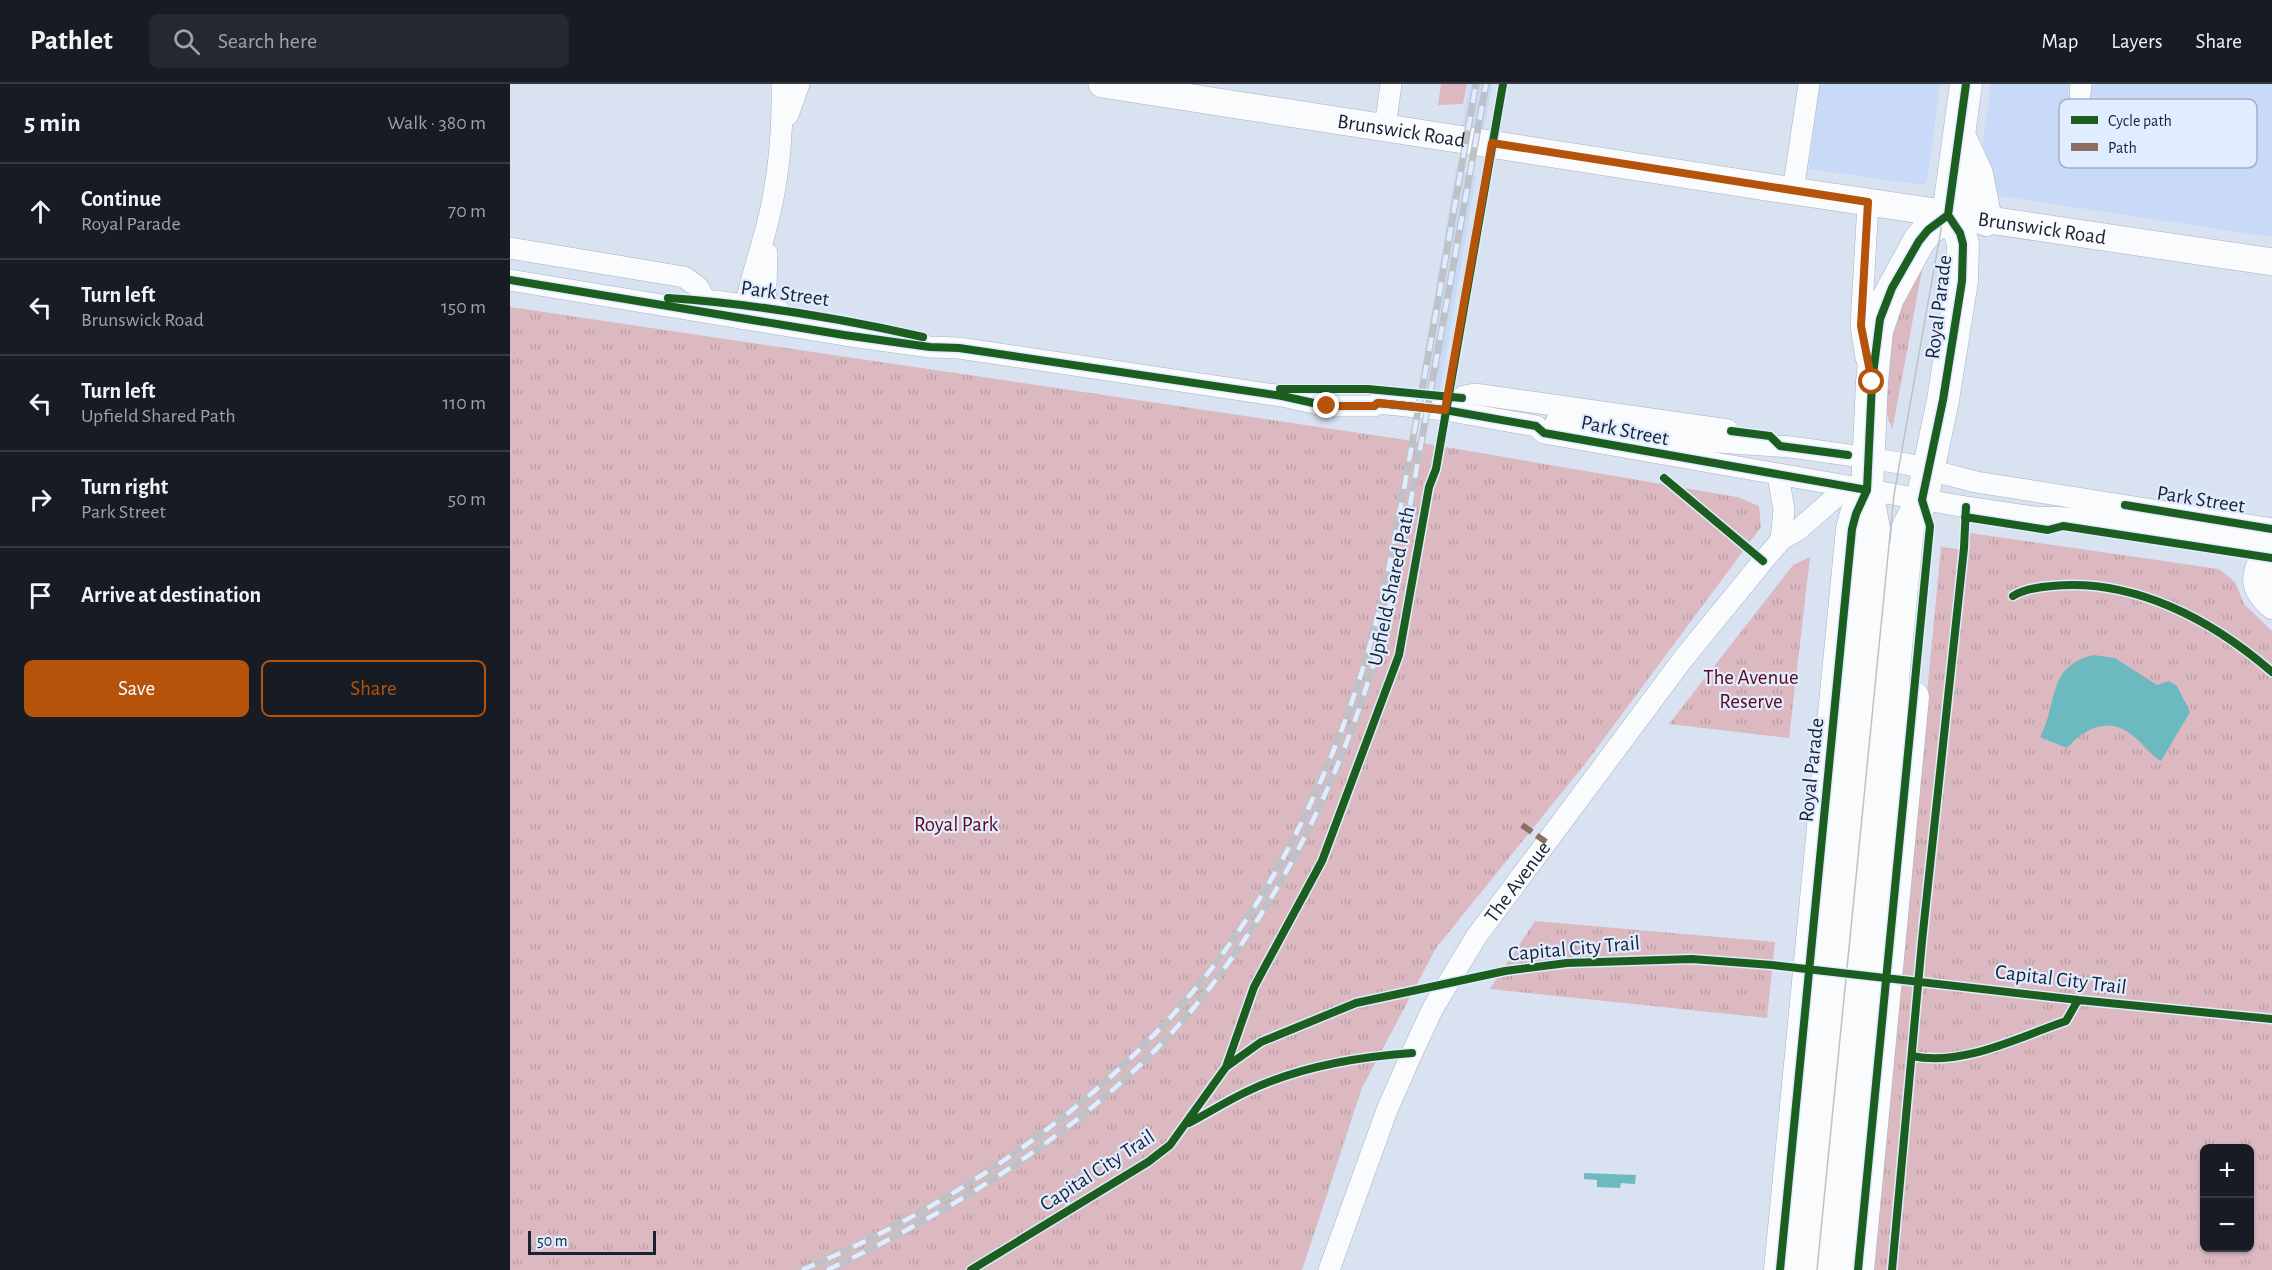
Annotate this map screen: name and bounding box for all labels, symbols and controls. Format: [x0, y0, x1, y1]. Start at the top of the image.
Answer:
search box [149, 14, 569, 68]
icon: search [170, 25, 203, 58]
text: Pathlet [30, 27, 113, 55]
text: Search here [218, 30, 317, 52]
text: Map [2042, 31, 2078, 52]
text: Layers [2111, 31, 2162, 52]
text: Share [2195, 31, 2242, 52]
legend [2059, 99, 2257, 168]
text: 5 min [24, 110, 81, 136]
street label: Brunswick Road [1336, 111, 1467, 151]
text: Walk · 380 m [387, 113, 486, 133]
text: Cycle path [2108, 113, 2172, 130]
text: Path [2108, 140, 2137, 156]
text: Continue [81, 188, 161, 210]
icon: ahead [24, 195, 57, 228]
text: 70 m [448, 201, 486, 221]
street label: Brunswick Road [1977, 209, 2108, 248]
text: Royal Parade [81, 214, 181, 234]
street label: Royal Parade [1922, 254, 1955, 360]
street label: Park Street [739, 277, 831, 310]
text: Turn left [81, 284, 155, 306]
icon: left [24, 291, 57, 324]
text: 150 m [441, 297, 486, 317]
text: Brunswick Road [81, 310, 204, 330]
route start [1858, 368, 1884, 394]
text: Turn left [81, 380, 155, 402]
icon: left [24, 387, 57, 420]
route end [1313, 392, 1339, 418]
text: 110 m [442, 393, 486, 413]
text: Upfield Shared Path [81, 406, 236, 426]
street label: Park Street [1579, 412, 1671, 449]
text: Turn right [81, 476, 168, 498]
street label: Park Street [2155, 482, 2247, 517]
icon: right [24, 483, 57, 516]
text: 50 m [448, 489, 486, 509]
text: Park Street [81, 502, 166, 522]
street label: Upfield Shared Path [1364, 504, 1419, 668]
icon: arrive [24, 579, 57, 612]
text: Arrive at destination [81, 584, 261, 606]
button: Save [24, 660, 249, 717]
button: Share [261, 660, 486, 717]
park label: The Avenue Reserve [1703, 667, 1799, 712]
street label: Royal Parade [1796, 717, 1827, 823]
park label: Royal Park [914, 814, 998, 835]
street label: The Avenue [1481, 837, 1554, 927]
street label: Capital City Trail [1507, 932, 1641, 965]
street label: Capital City Trail [1994, 961, 2128, 998]
street label: Capital City Trail [1036, 1126, 1158, 1215]
map controls [2200, 1144, 2254, 1252]
button: + [2200, 1144, 2254, 1198]
button: − [2200, 1198, 2254, 1252]
scale bar [528, 1228, 656, 1256]
text: 50 m [537, 1233, 568, 1249]

